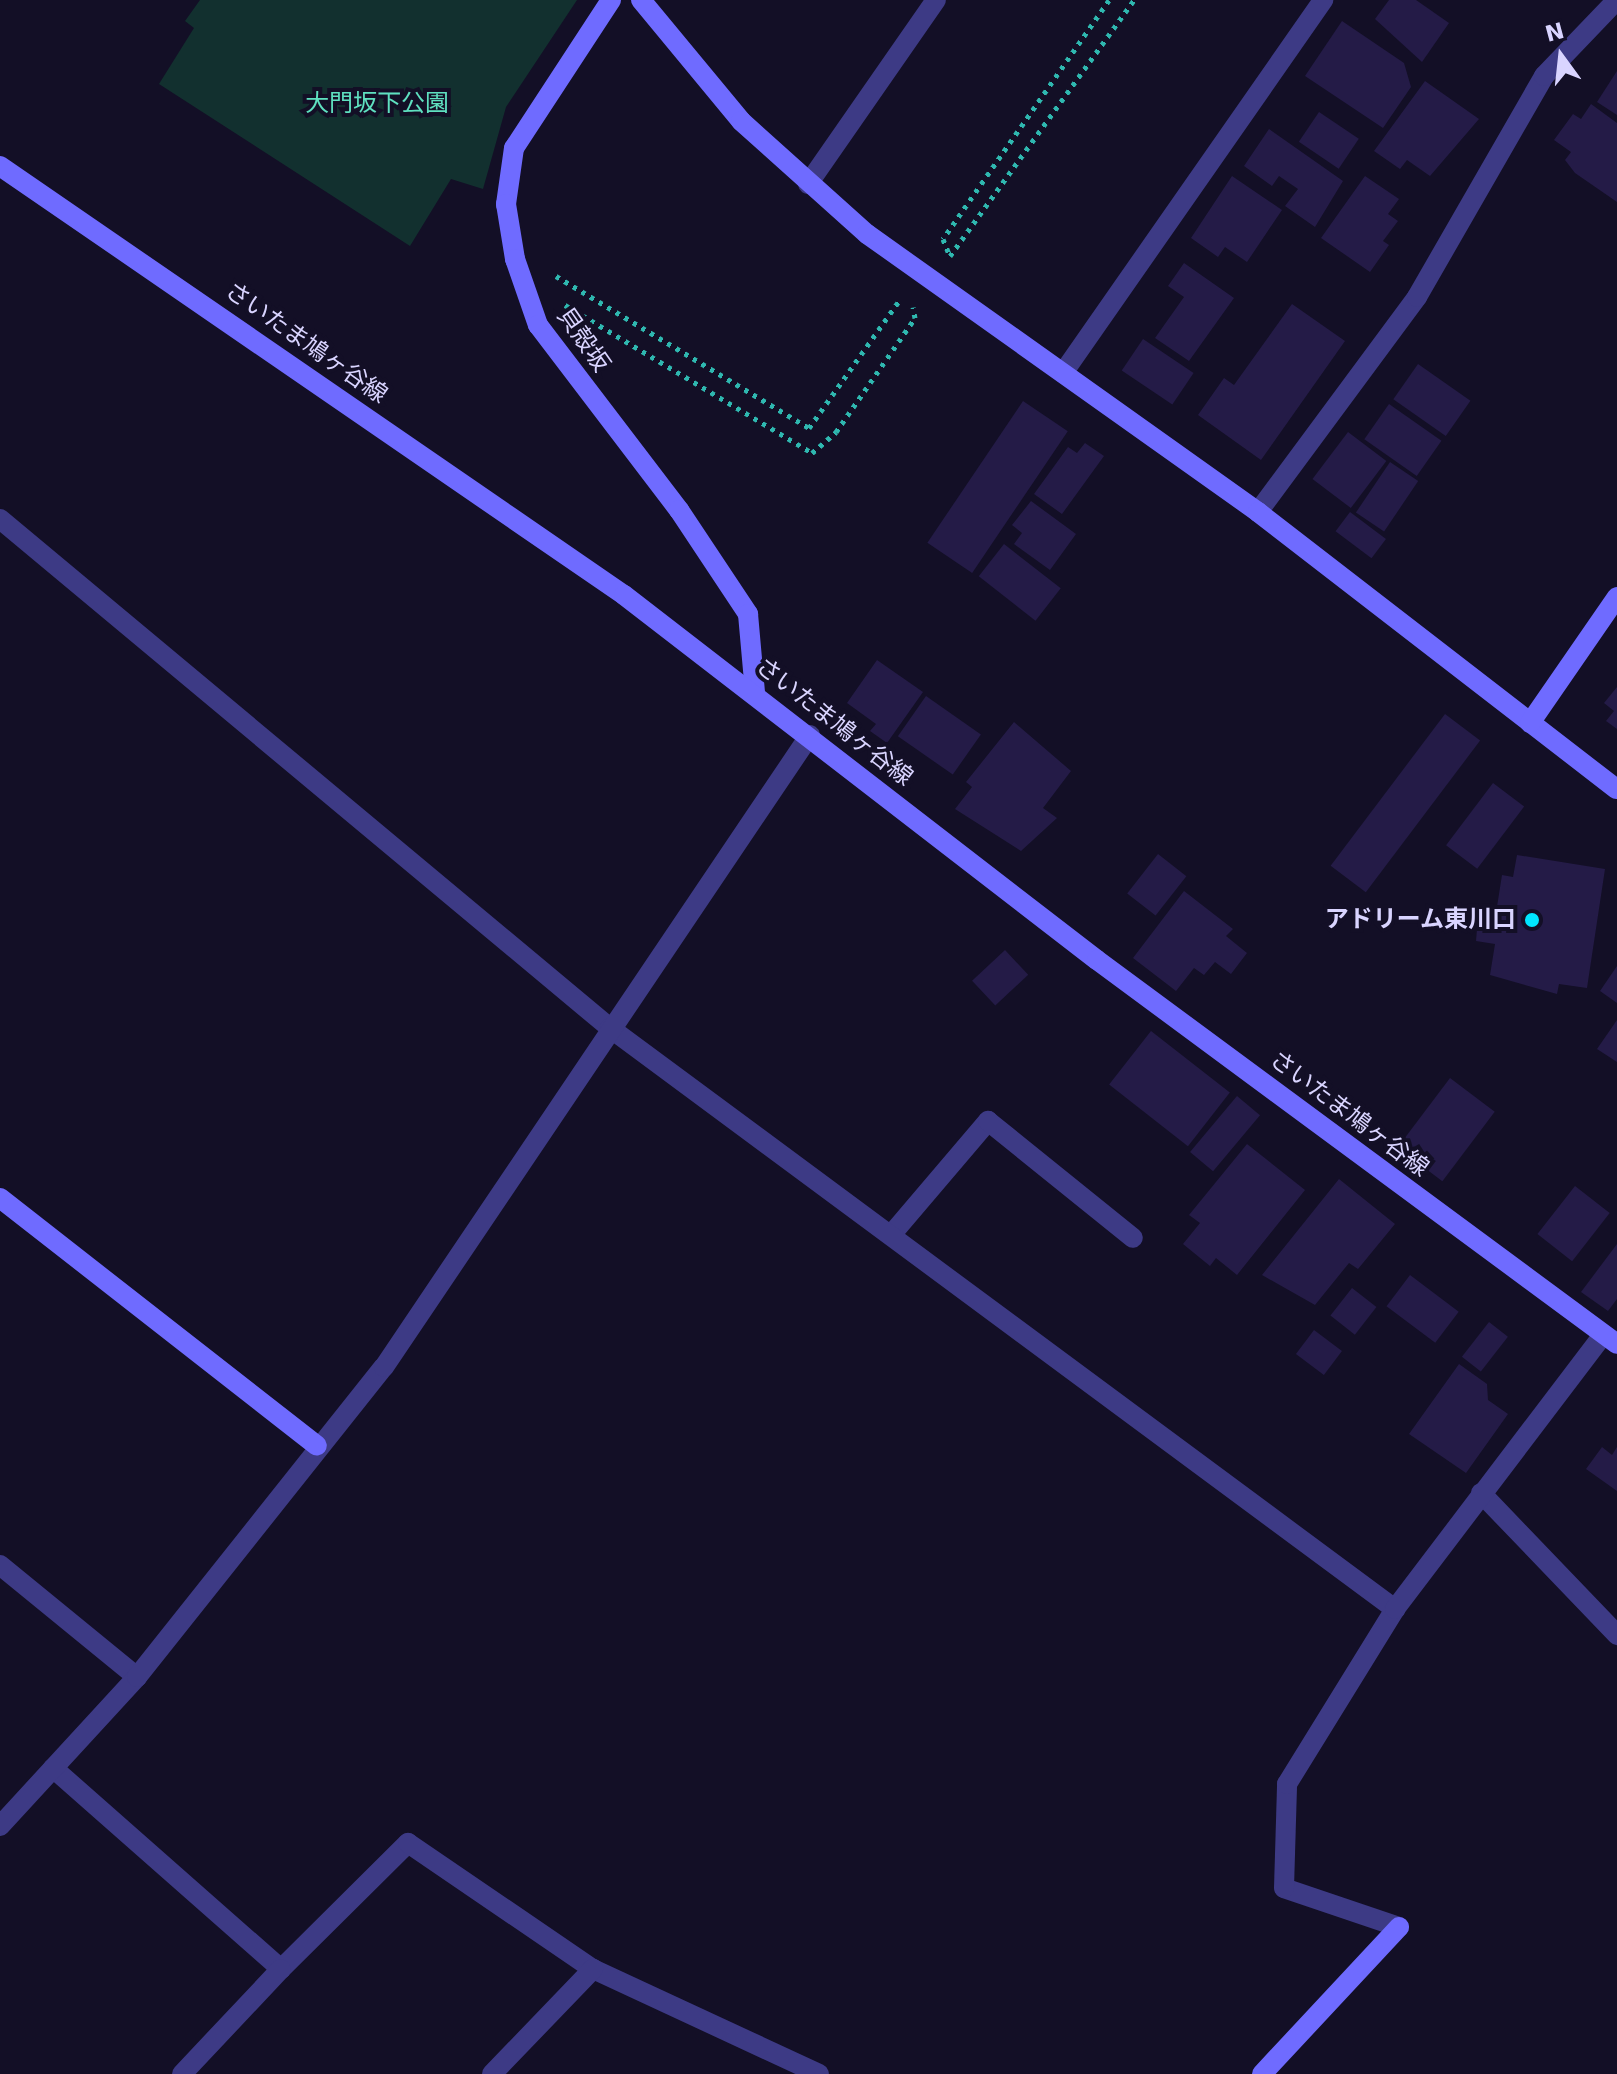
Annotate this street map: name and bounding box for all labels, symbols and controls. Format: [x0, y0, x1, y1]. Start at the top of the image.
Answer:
north arrow [1521, 16, 1601, 96]
text: N [1543, 18, 1567, 47]
park label: 大門坂下公園 [305, 90, 449, 118]
street label: さいたま鳩ヶ谷線 [219, 276, 393, 410]
street label: 貝殻坂 [551, 302, 615, 378]
street label: さいたま鳩ヶ谷線 [749, 652, 919, 792]
place label: アドリーム東川口 [1324, 906, 1516, 934]
marker: アドリーム東川口 [1523, 911, 1541, 929]
street label: さいたま鳩ヶ谷線 [1264, 1045, 1434, 1183]

